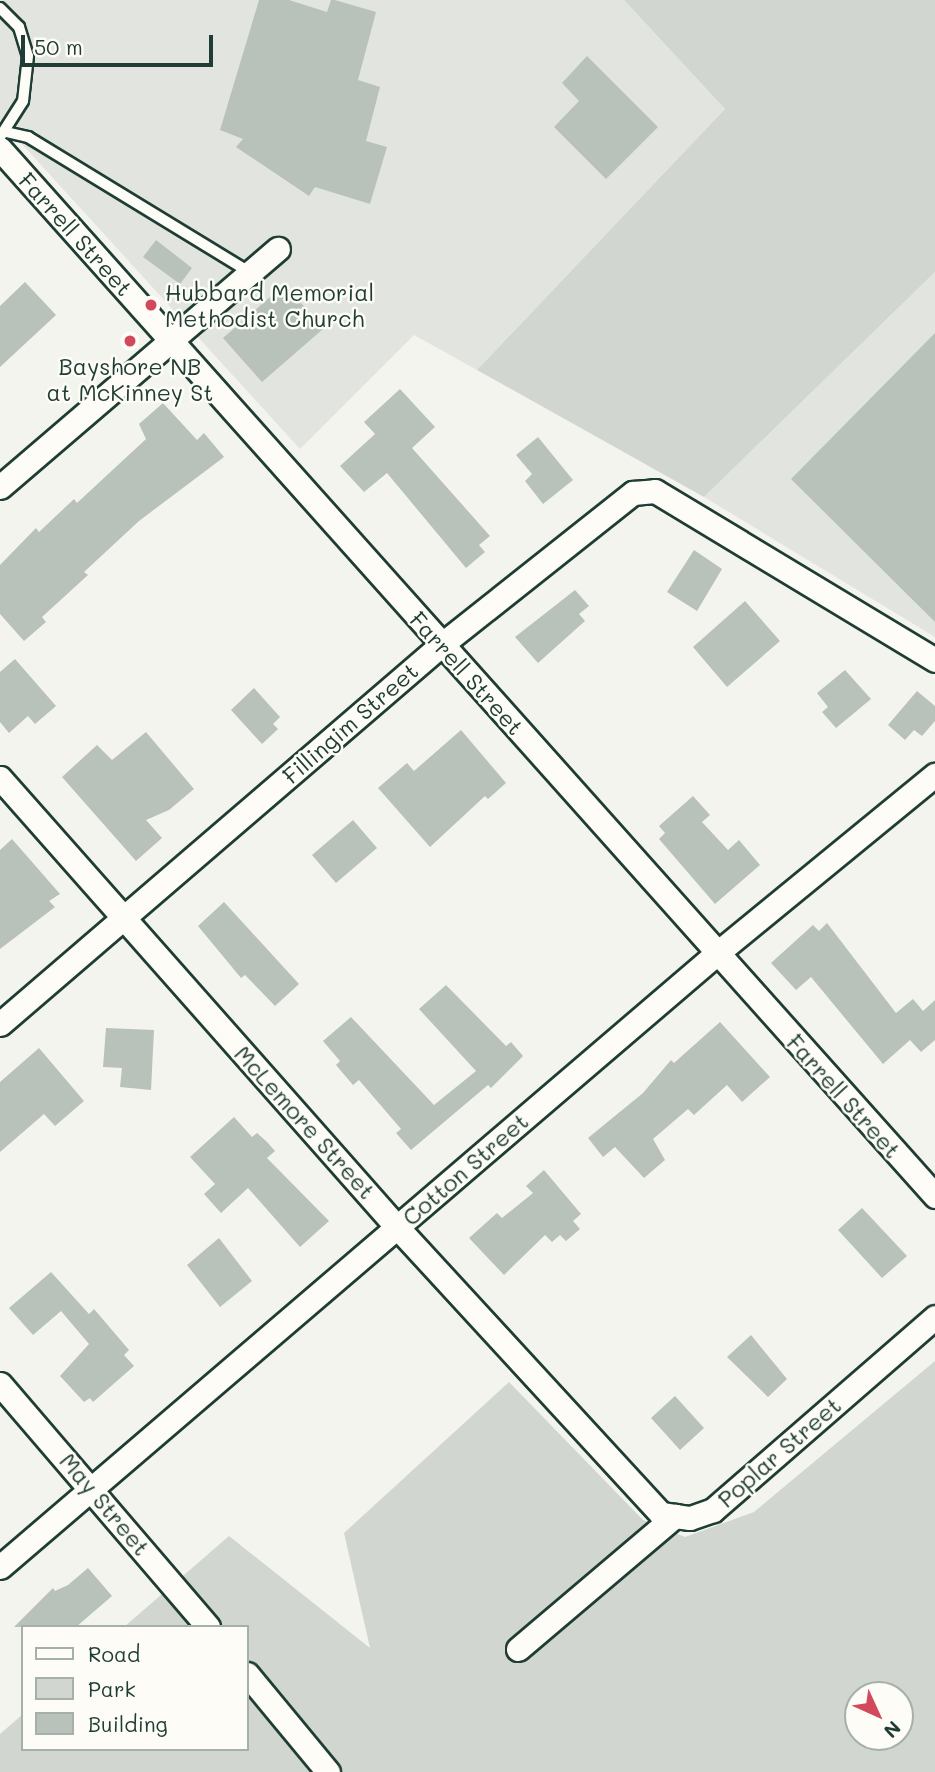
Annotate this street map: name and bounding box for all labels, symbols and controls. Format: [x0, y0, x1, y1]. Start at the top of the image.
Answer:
scale bar [24, 21, 217, 65]
text: 50 m [34, 33, 83, 60]
street label: Farrell Street [13, 167, 139, 301]
place label: Hubbard Memorial Methodist Church [165, 278, 374, 332]
marker: Hubbard Memorial Methodist Church [143, 297, 159, 313]
marker: Bayshore NB at McKinney St [122, 333, 138, 349]
place label: Bayshore NB at McKinney St [47, 352, 213, 406]
street label: Farrell Street [404, 606, 530, 740]
street label: Fillingim Street [277, 657, 423, 789]
street label: Farrell Street [781, 1029, 907, 1163]
street label: McLemore Street [229, 1040, 381, 1204]
street label: Cotton Street [397, 1107, 533, 1231]
street label: Poplar Street [712, 1391, 846, 1513]
street label: May Street [54, 1447, 156, 1561]
legend [21, 1625, 248, 1751]
text: Road [88, 1640, 140, 1667]
text: Park [88, 1675, 136, 1702]
north arrow [844, 1681, 914, 1751]
text: Building [88, 1710, 168, 1737]
text: N [879, 1716, 907, 1744]

